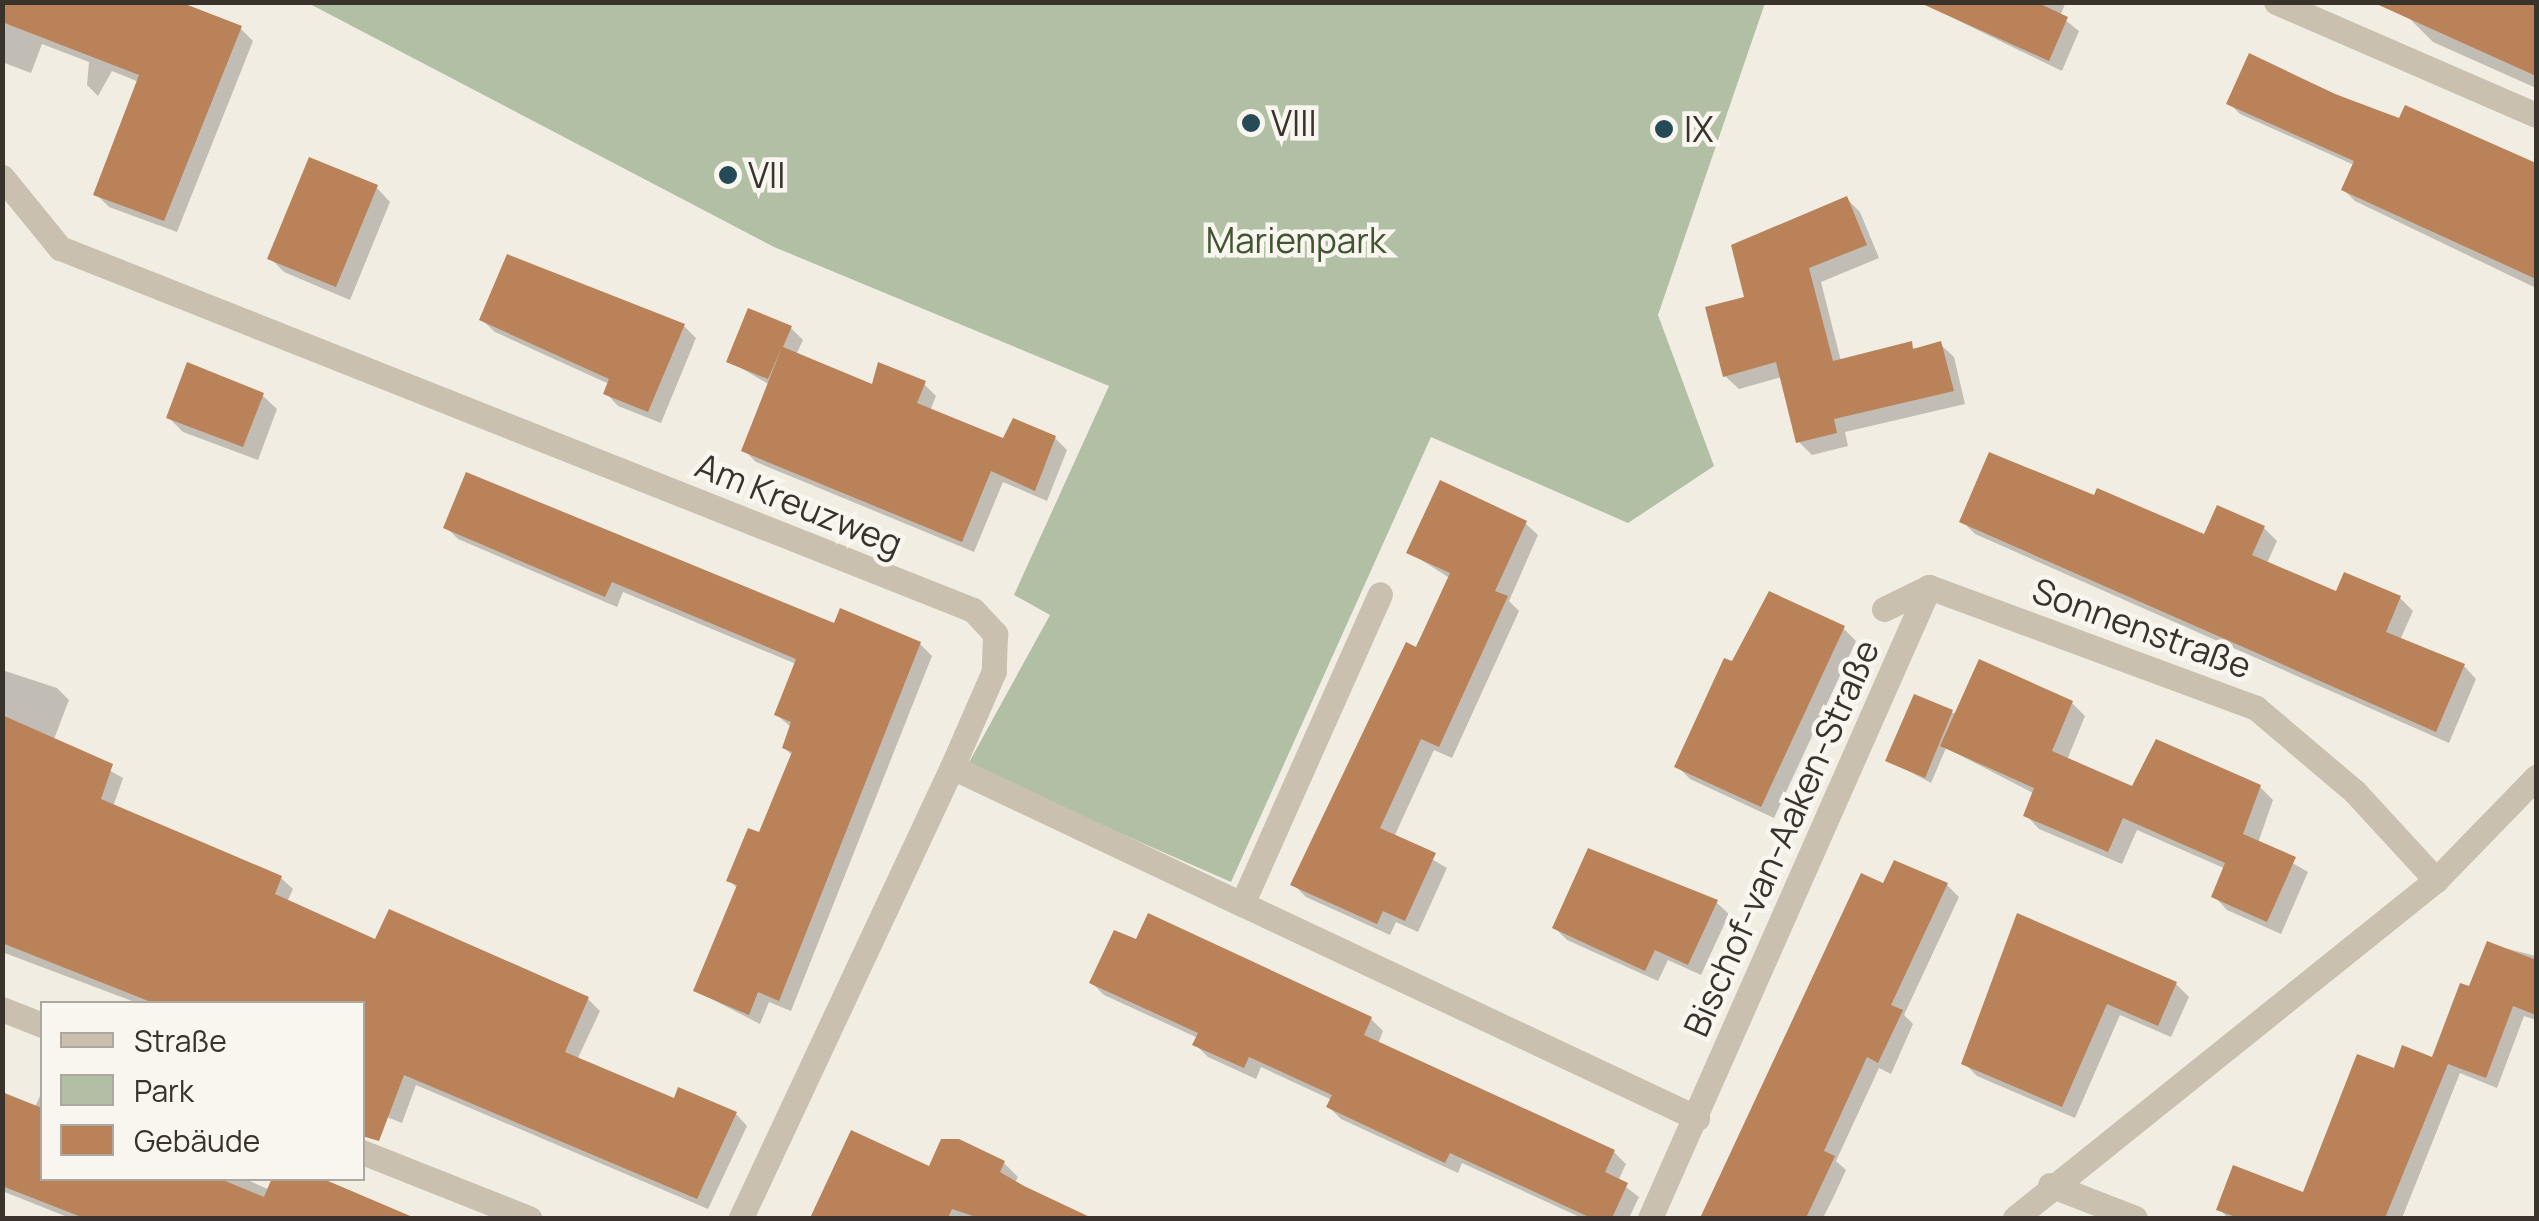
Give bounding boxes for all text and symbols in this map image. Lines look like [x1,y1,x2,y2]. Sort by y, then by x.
place label: VIII [1271,102,1317,144]
place label: IX [1684,108,1713,150]
marker: VIII [1240,112,1262,134]
marker: IX [1653,118,1675,140]
place label: VII [748,154,785,196]
marker: VII [717,164,739,186]
park label: Marienpark [1206,219,1386,261]
street label: Am Kreuzweg [690,444,908,564]
street label: Sonnenstraße [2027,569,2257,687]
street label: Bischof-van-Aaken-Straße [1675,633,1887,1043]
legend [40,1001,365,1181]
text: Straße [134,1020,227,1061]
text: Park [134,1070,194,1111]
text: Gebäude [134,1120,260,1161]

